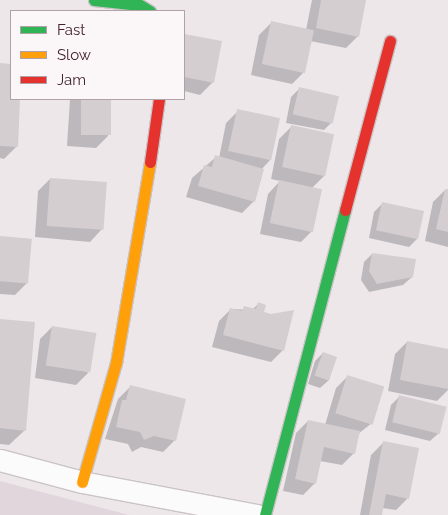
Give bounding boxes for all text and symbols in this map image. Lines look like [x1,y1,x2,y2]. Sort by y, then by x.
legend [10,10,185,100]
text: Fast [57,21,85,39]
text: Slow [57,46,91,64]
text: Jam [57,71,86,89]

